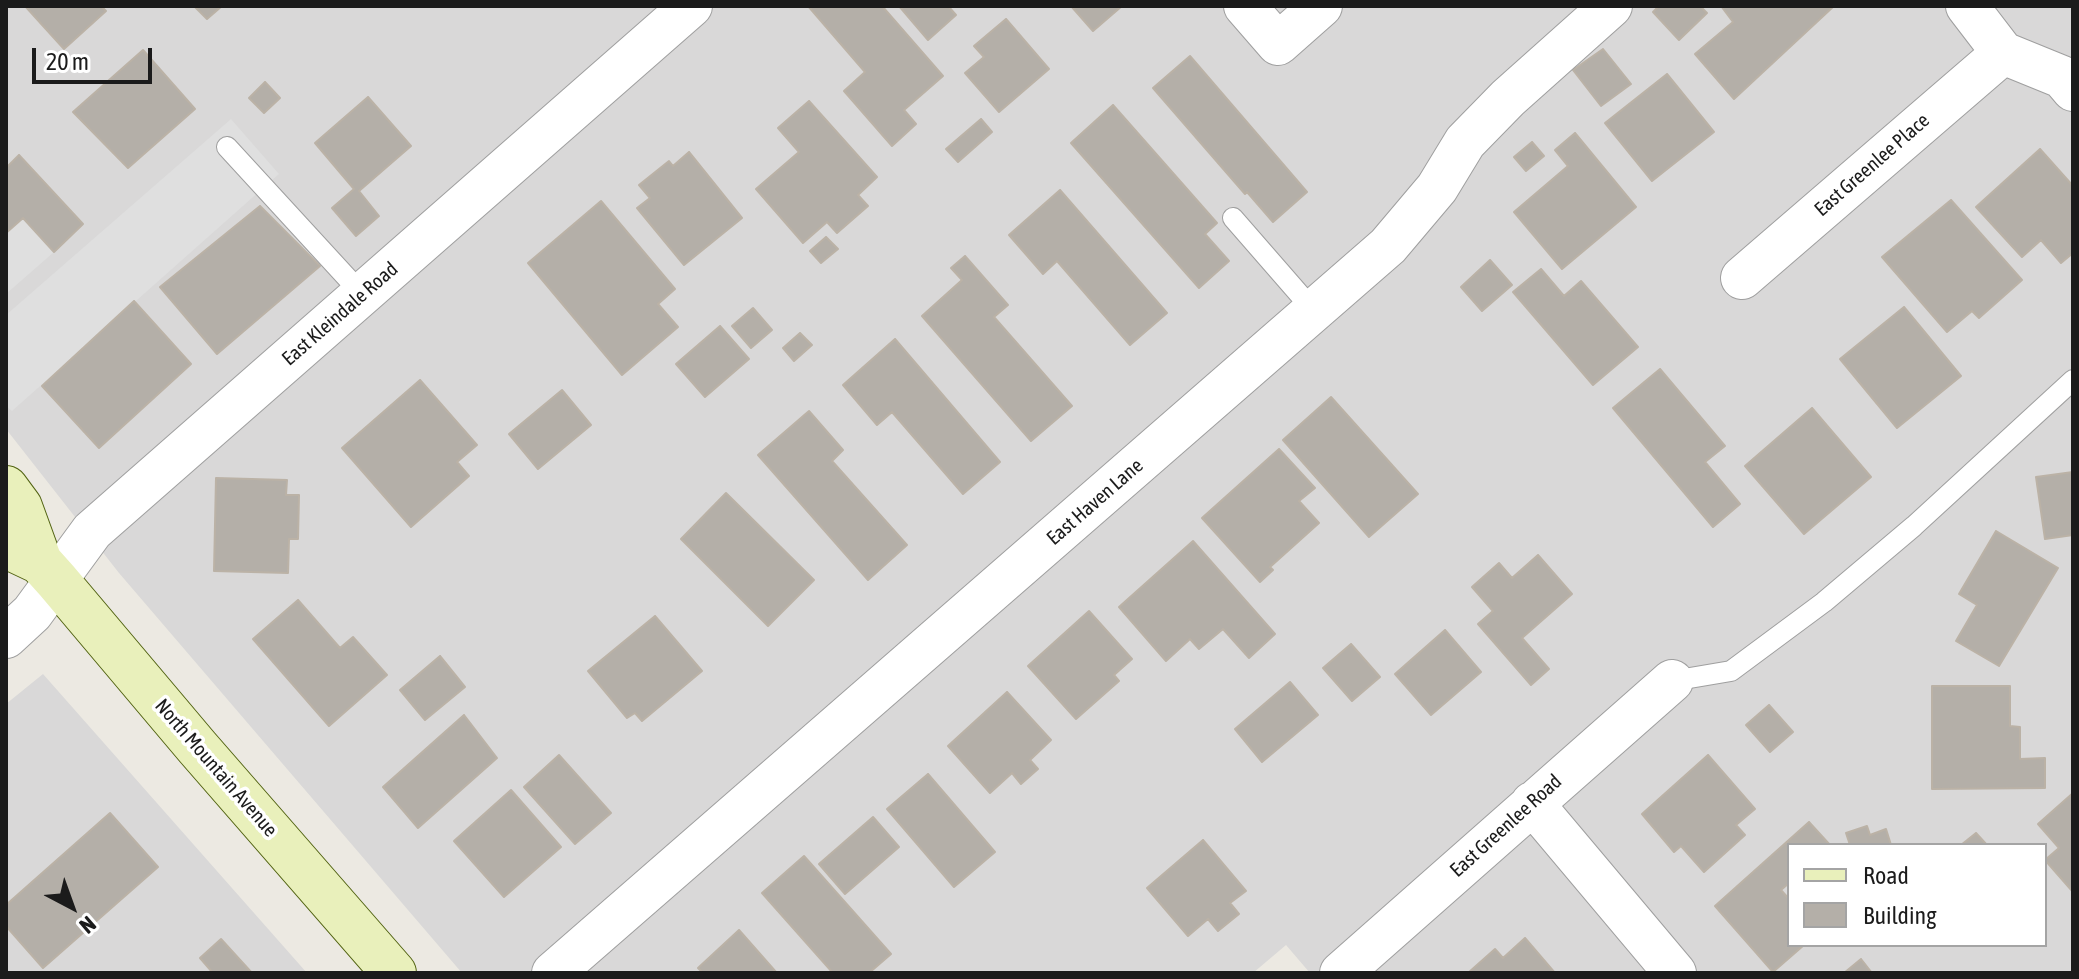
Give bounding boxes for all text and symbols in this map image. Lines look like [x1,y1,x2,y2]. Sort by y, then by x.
scale bar [36,32,156,82]
text: 20 m [46,48,89,75]
street label: East Greenlee Place [1810,109,1934,221]
street label: East Kleindale Road [277,257,403,371]
street label: East Haven Lane [1042,454,1148,550]
street label: North Mountain Avenue [150,694,282,842]
street label: East Greenlee Road [1445,770,1567,882]
legend [1787,843,2047,947]
text: Road [1863,862,1909,889]
north arrow [32,867,112,947]
text: Building [1863,902,1936,929]
text: N [74,911,101,939]

